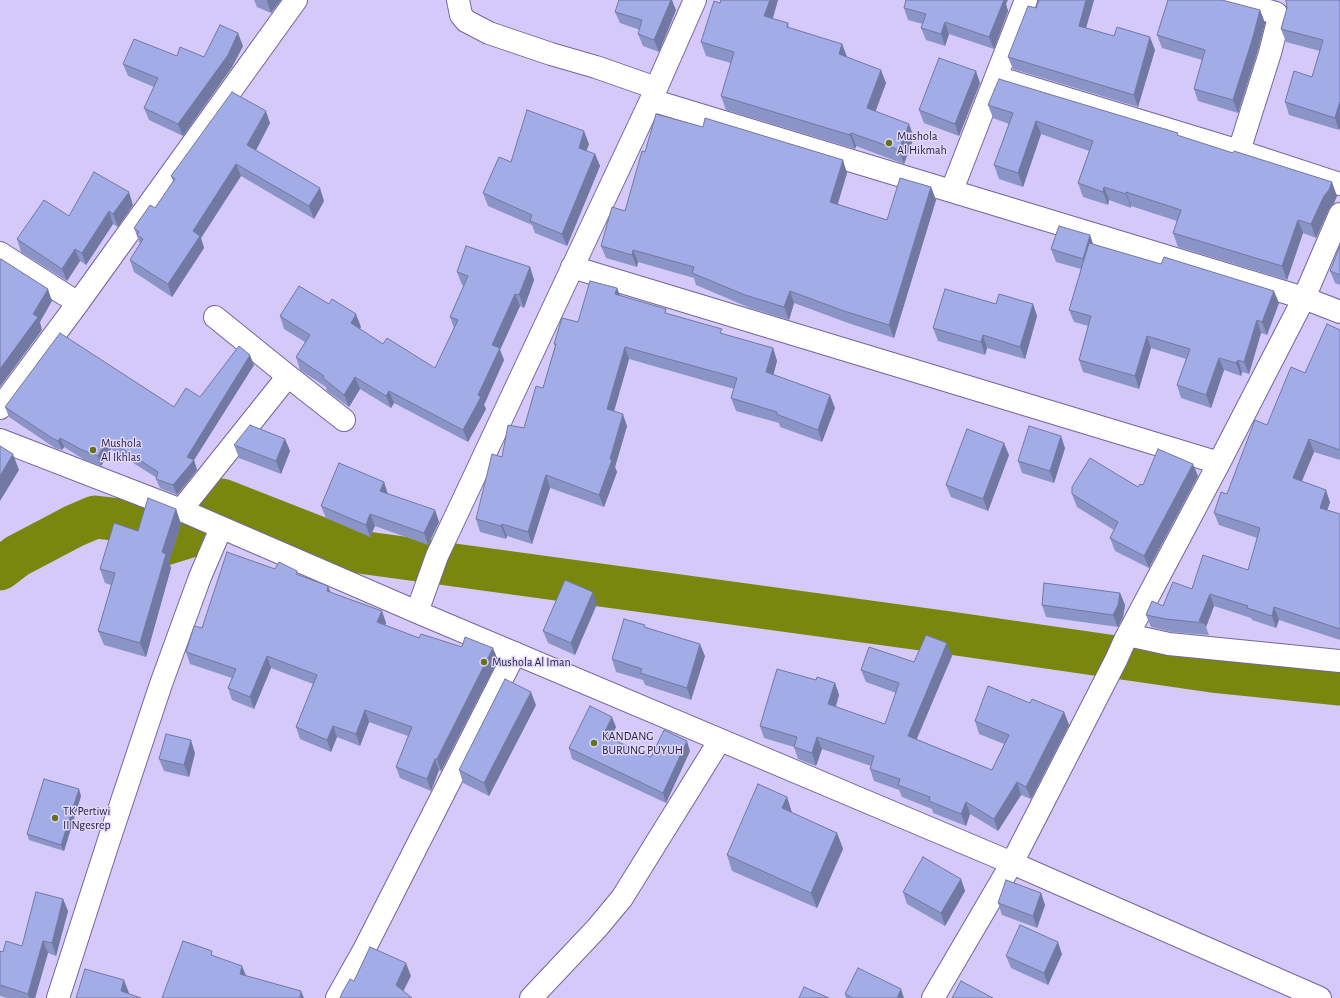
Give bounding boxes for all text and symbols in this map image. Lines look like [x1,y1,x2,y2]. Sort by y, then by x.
place label: Mushola Al Hikmah [897,129,947,157]
marker: Mushola Al Hikmah [884,138,894,148]
place label: Mushola Al Ikhlas [101,436,141,464]
marker: Mushola Al Ikhlas [88,445,98,455]
place label: Mushola Al Iman [492,655,571,669]
marker: Mushola Al Iman [479,657,489,667]
place label: KANDANG BURUNG PUYUH [602,729,683,757]
marker: KANDANG BURUNG PUYUH [589,738,599,748]
place label: TK Pertiwi II Ngesrep [63,804,111,832]
marker: TK Pertiwi II Ngesrep [50,813,60,823]

